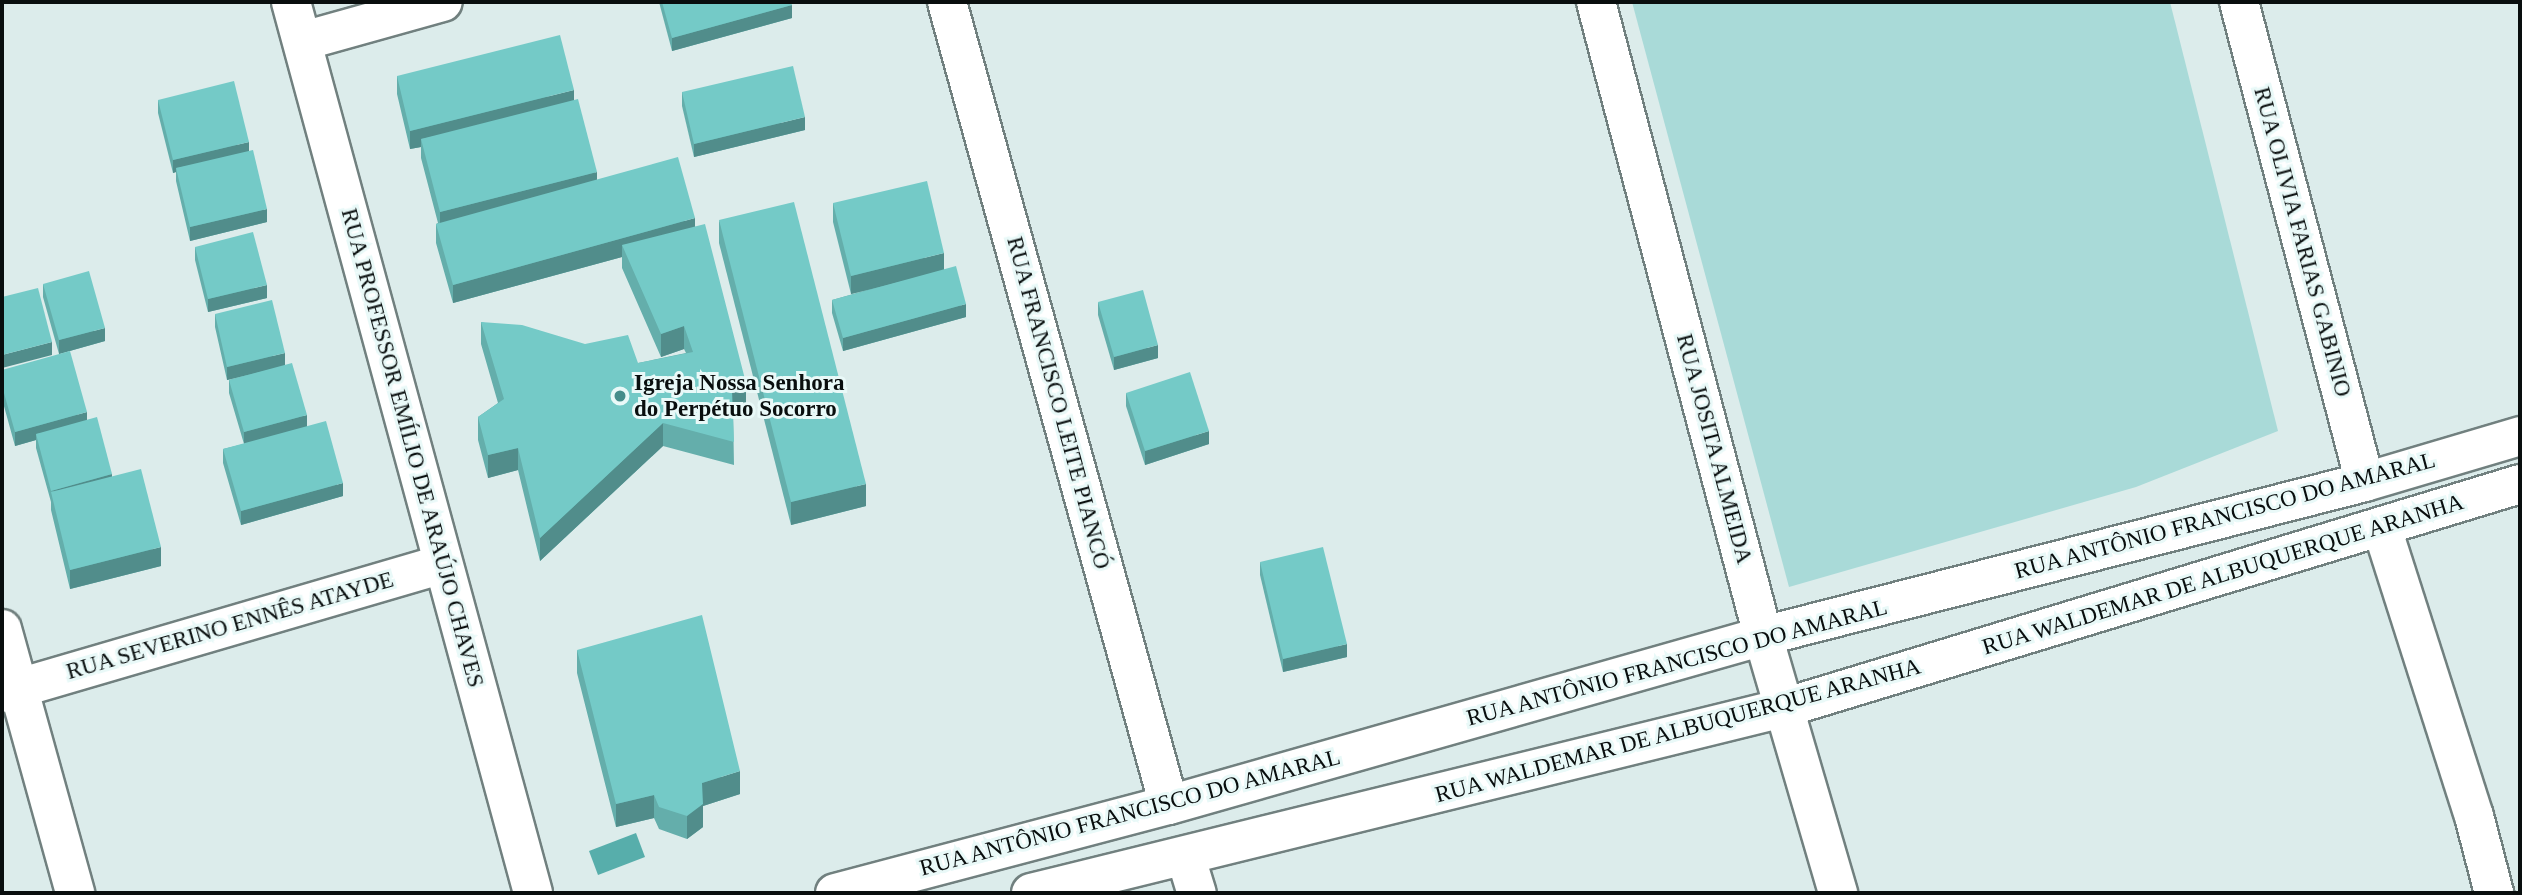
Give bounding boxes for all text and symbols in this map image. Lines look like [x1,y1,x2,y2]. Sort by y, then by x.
street label: RUA OLIVIA FARIAS GABINIO [2247,83,2357,401]
street label: RUA PROFESSOR EMÍLIO DE ARAÚJO CHAVES [334,204,490,692]
street label: RUA FRANCISCO LEITE PIANCÓ [1000,233,1116,573]
street label: RUA JOSITA ALMEIDA [1669,329,1759,569]
place label: Igreja Nossa Senhora do Perpétuo Socorro [634,369,844,423]
marker: Igreja Nossa Senhora do Perpétuo Socorro [612,388,628,404]
street label: RUA ANTÔNIO FRANCISCO DO AMARAL [2010,446,2440,586]
street label: RUA WALDEMAR DE ALBUQUERQUE ARANHA [1977,488,2469,662]
street label: RUA SEVERINO ENNÊS ATAYDE [62,566,398,686]
street label: RUA ANTÔNIO FRANCISCO DO AMARAL [1462,593,1892,733]
street label: RUA WALDEMAR DE ALBUQUERQUE ARANHA [1430,652,1926,810]
street label: RUA ANTÔNIO FRANCISCO DO AMARAL [915,743,1345,883]

